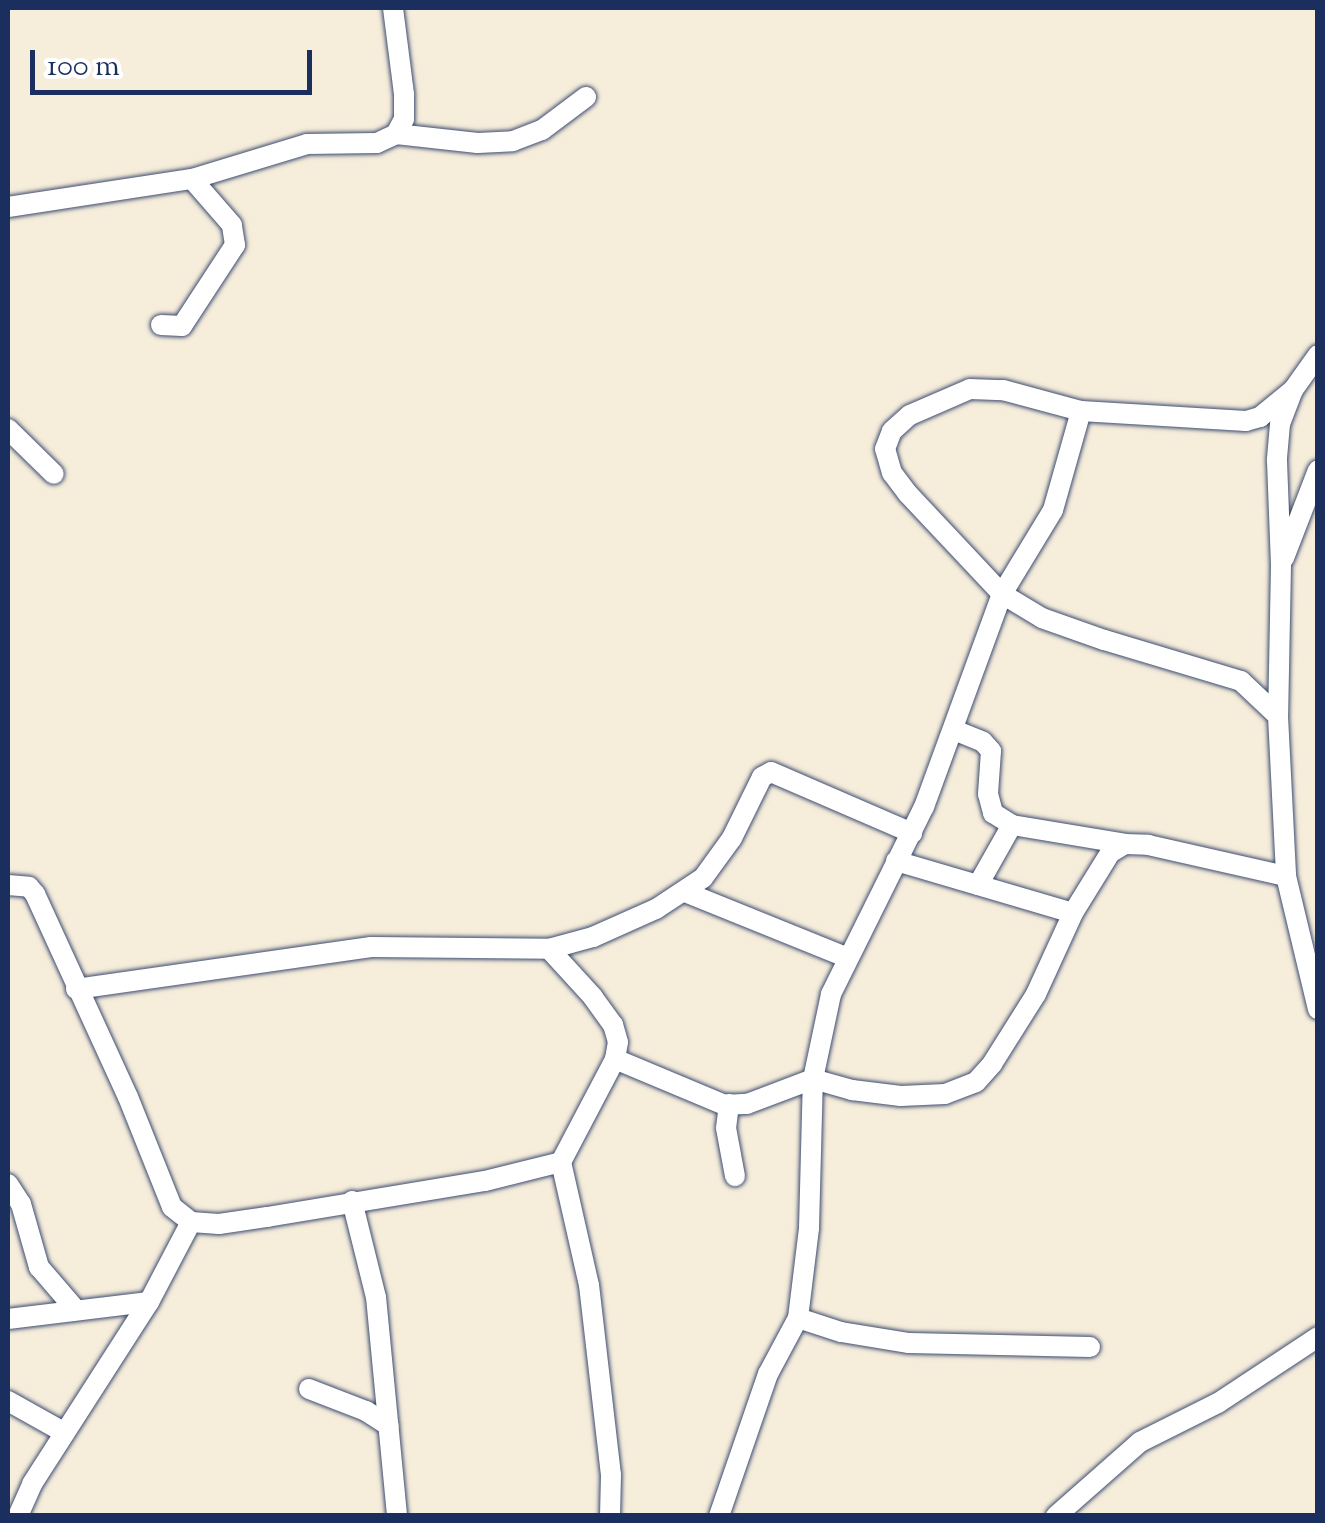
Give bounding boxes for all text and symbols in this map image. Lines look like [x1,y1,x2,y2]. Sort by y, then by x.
scale bar [35,30,318,92]
text: 100 m [47,46,120,89]

